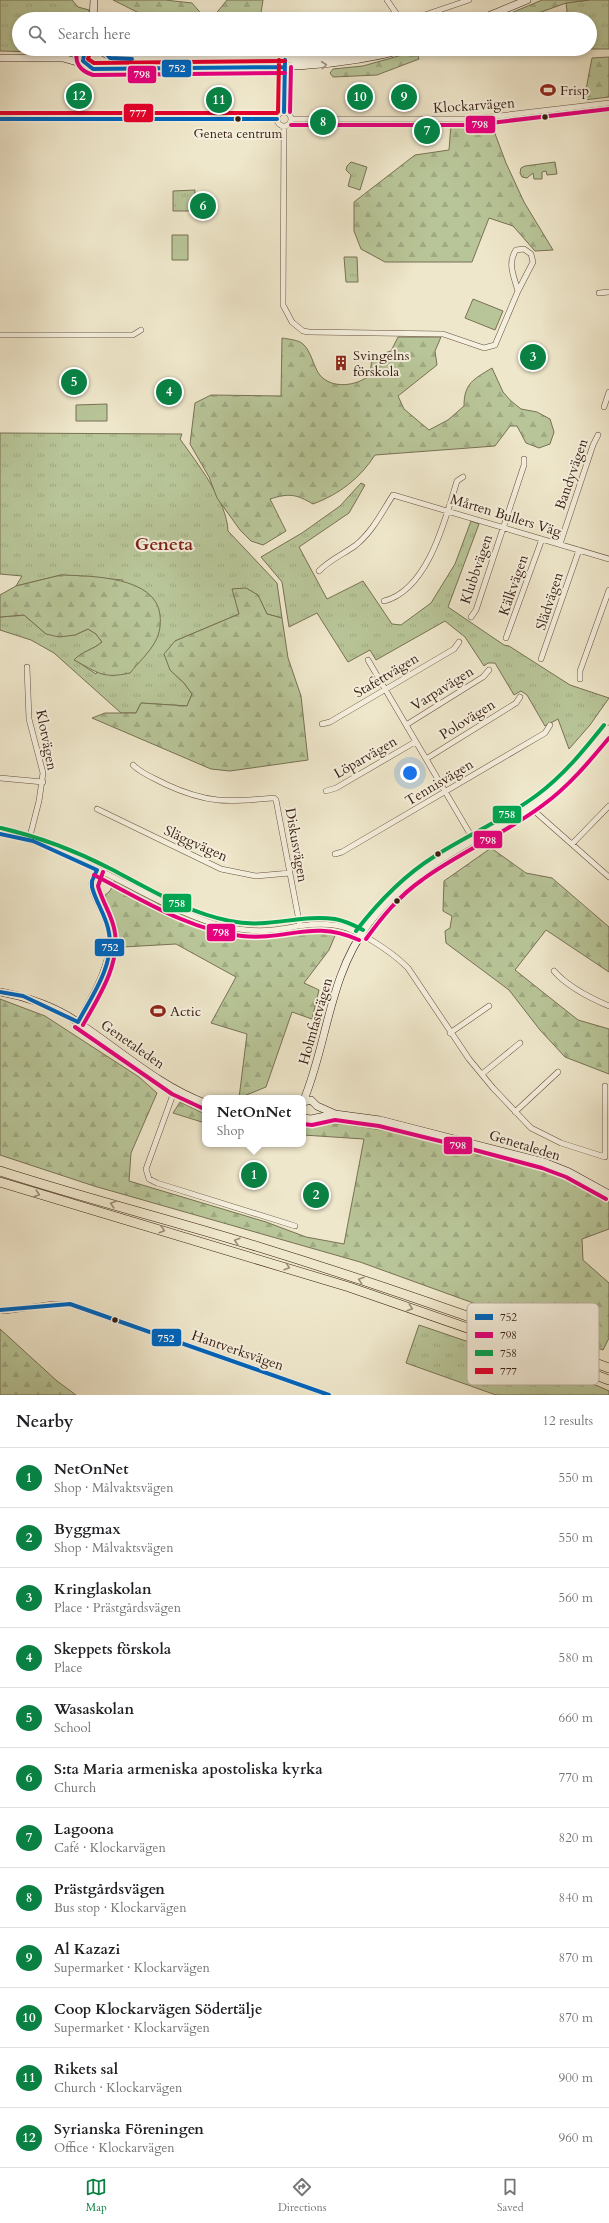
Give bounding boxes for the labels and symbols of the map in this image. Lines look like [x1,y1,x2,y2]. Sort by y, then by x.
line badge: 752 [161,59,192,78]
text: 752 [169,61,186,76]
one-way arrow [321,61,327,70]
line badge: 798 [127,65,157,84]
text: 798 [134,67,150,82]
pin: 12 [66,81,92,111]
sports icon: Frisp [539,81,557,99]
place label: Frisp [560,81,589,100]
pin: 10 [347,82,373,112]
pin: 9 [391,82,417,112]
pin: 11 [206,85,232,115]
street label: Klockarvägen [432,93,516,118]
line badge: 777 [123,103,154,123]
text: 777 [130,106,147,121]
pin: 8 [310,107,336,137]
unlabelled marker [540,112,550,122]
marker: Geneta centrum [233,114,243,124]
line badge: 798 [465,115,496,134]
pin: 7 [414,116,440,146]
text: 798 [472,117,488,132]
place label: Geneta centrum [194,125,282,143]
pin: 6 [190,191,216,221]
pin: 3 [520,342,546,372]
place label: Svingelns förskola [353,346,410,381]
building icon: Svingelns förskola [332,354,350,372]
pin: 5 [61,367,87,397]
pin: 4 [156,377,182,407]
street label: Bandyvägen [550,436,592,512]
street label: Mårten Bullers Väg [448,490,564,541]
district label: Geneta [135,532,193,557]
street label: Klubbvägen [456,532,497,606]
street label: Kälkvägen [494,552,533,618]
street label: Slädvägen [531,570,568,632]
street label: Stafettvägen [350,649,422,702]
street label: Varpavägen [407,662,477,715]
street label: Polovägen [436,695,499,744]
street label: Klotvägen [31,708,62,772]
street label: Löparvägen [330,732,400,783]
street label: Tennisvägen [402,755,477,810]
your location [400,763,420,783]
line badge: 758 [492,805,522,824]
street label: Diskusvägen [281,806,312,884]
text: 758 [499,807,515,822]
street label: Släggvägen [161,821,231,866]
line badge: 798 [473,830,503,849]
text: 798 [480,833,496,848]
unlabelled marker [433,849,443,859]
line badge: 758 [162,893,192,913]
text: 758 [169,896,185,911]
unlabelled marker [392,896,402,906]
line badge: 798 [206,923,236,942]
text: 798 [213,925,229,940]
line badge: 752 [94,938,125,957]
text: 752 [102,940,119,955]
street label: Holmfastvägen [294,975,337,1067]
sports icon: Actic [149,1002,167,1020]
place label: Actic [170,1002,201,1021]
street label: Genetaleden [97,1015,168,1073]
street label: Genetaleden [487,1126,563,1165]
line badge: 798 [443,1136,473,1155]
text: 798 [450,1138,466,1153]
pin: 1 [241,1160,267,1190]
pin: 2 [303,1180,329,1210]
one-way arrow [34,1189,41,1198]
one-way arrow [109,1200,116,1209]
one-way arrow [158,1225,165,1234]
one-way arrow [234,1237,241,1246]
one-way arrow [283,1262,290,1271]
one-way arrow [358,1276,365,1285]
one-way arrow [407,1303,414,1312]
legend [467,1303,599,1385]
text: 752 [500,1310,517,1325]
unlabelled marker [110,1315,120,1325]
street label: Hantverksvägen [189,1326,286,1375]
line badge: 752 [151,1328,182,1347]
text: 798 [500,1328,517,1343]
text: 752 [158,1331,175,1346]
text: 758 [500,1346,517,1361]
text: 777 [500,1364,517,1379]

